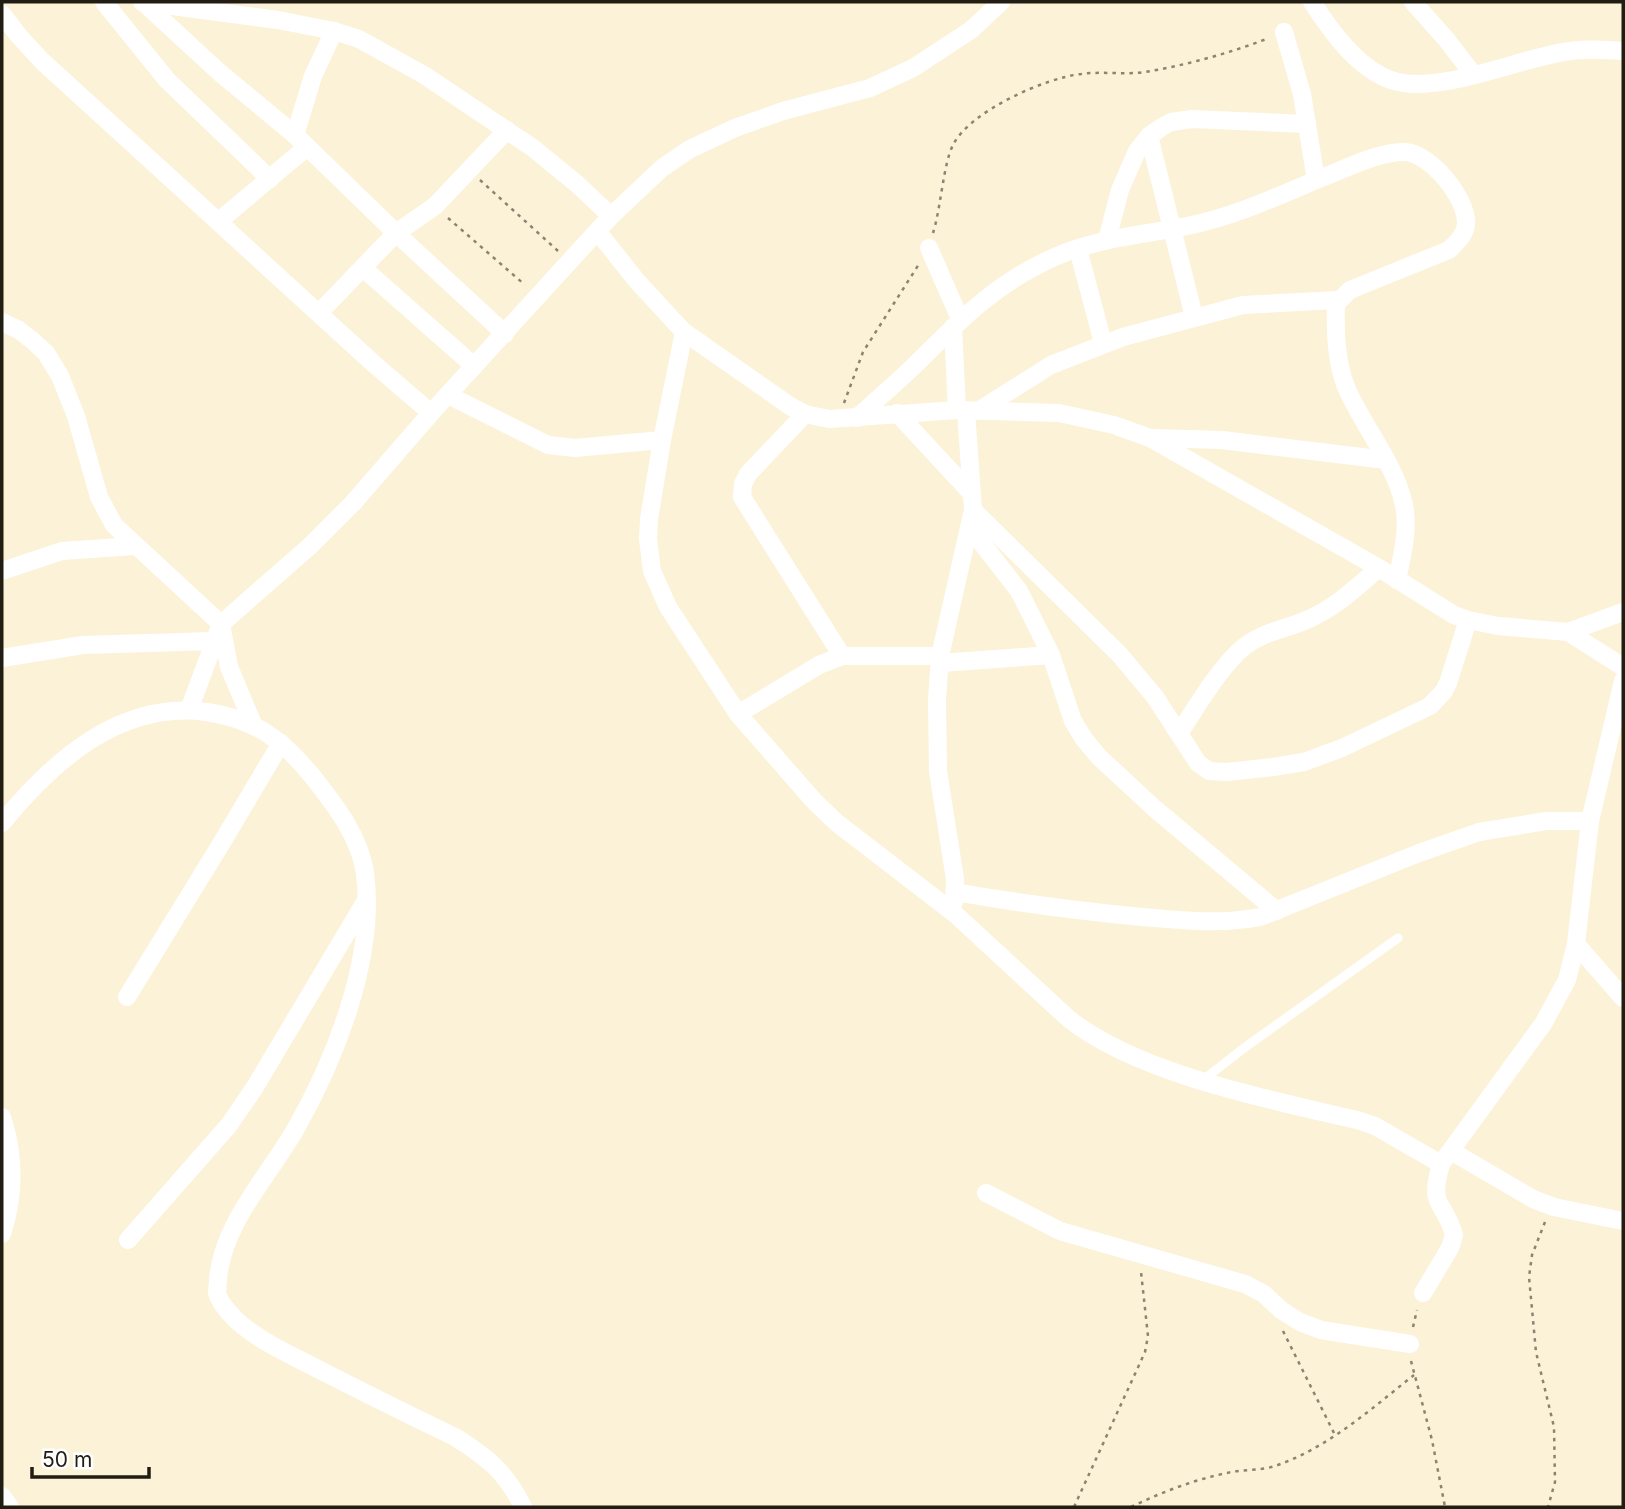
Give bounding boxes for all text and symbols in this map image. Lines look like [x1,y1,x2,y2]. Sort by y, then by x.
scale bar [32,1436,149,1480]
text: 50 m [42,1447,92,1472]

